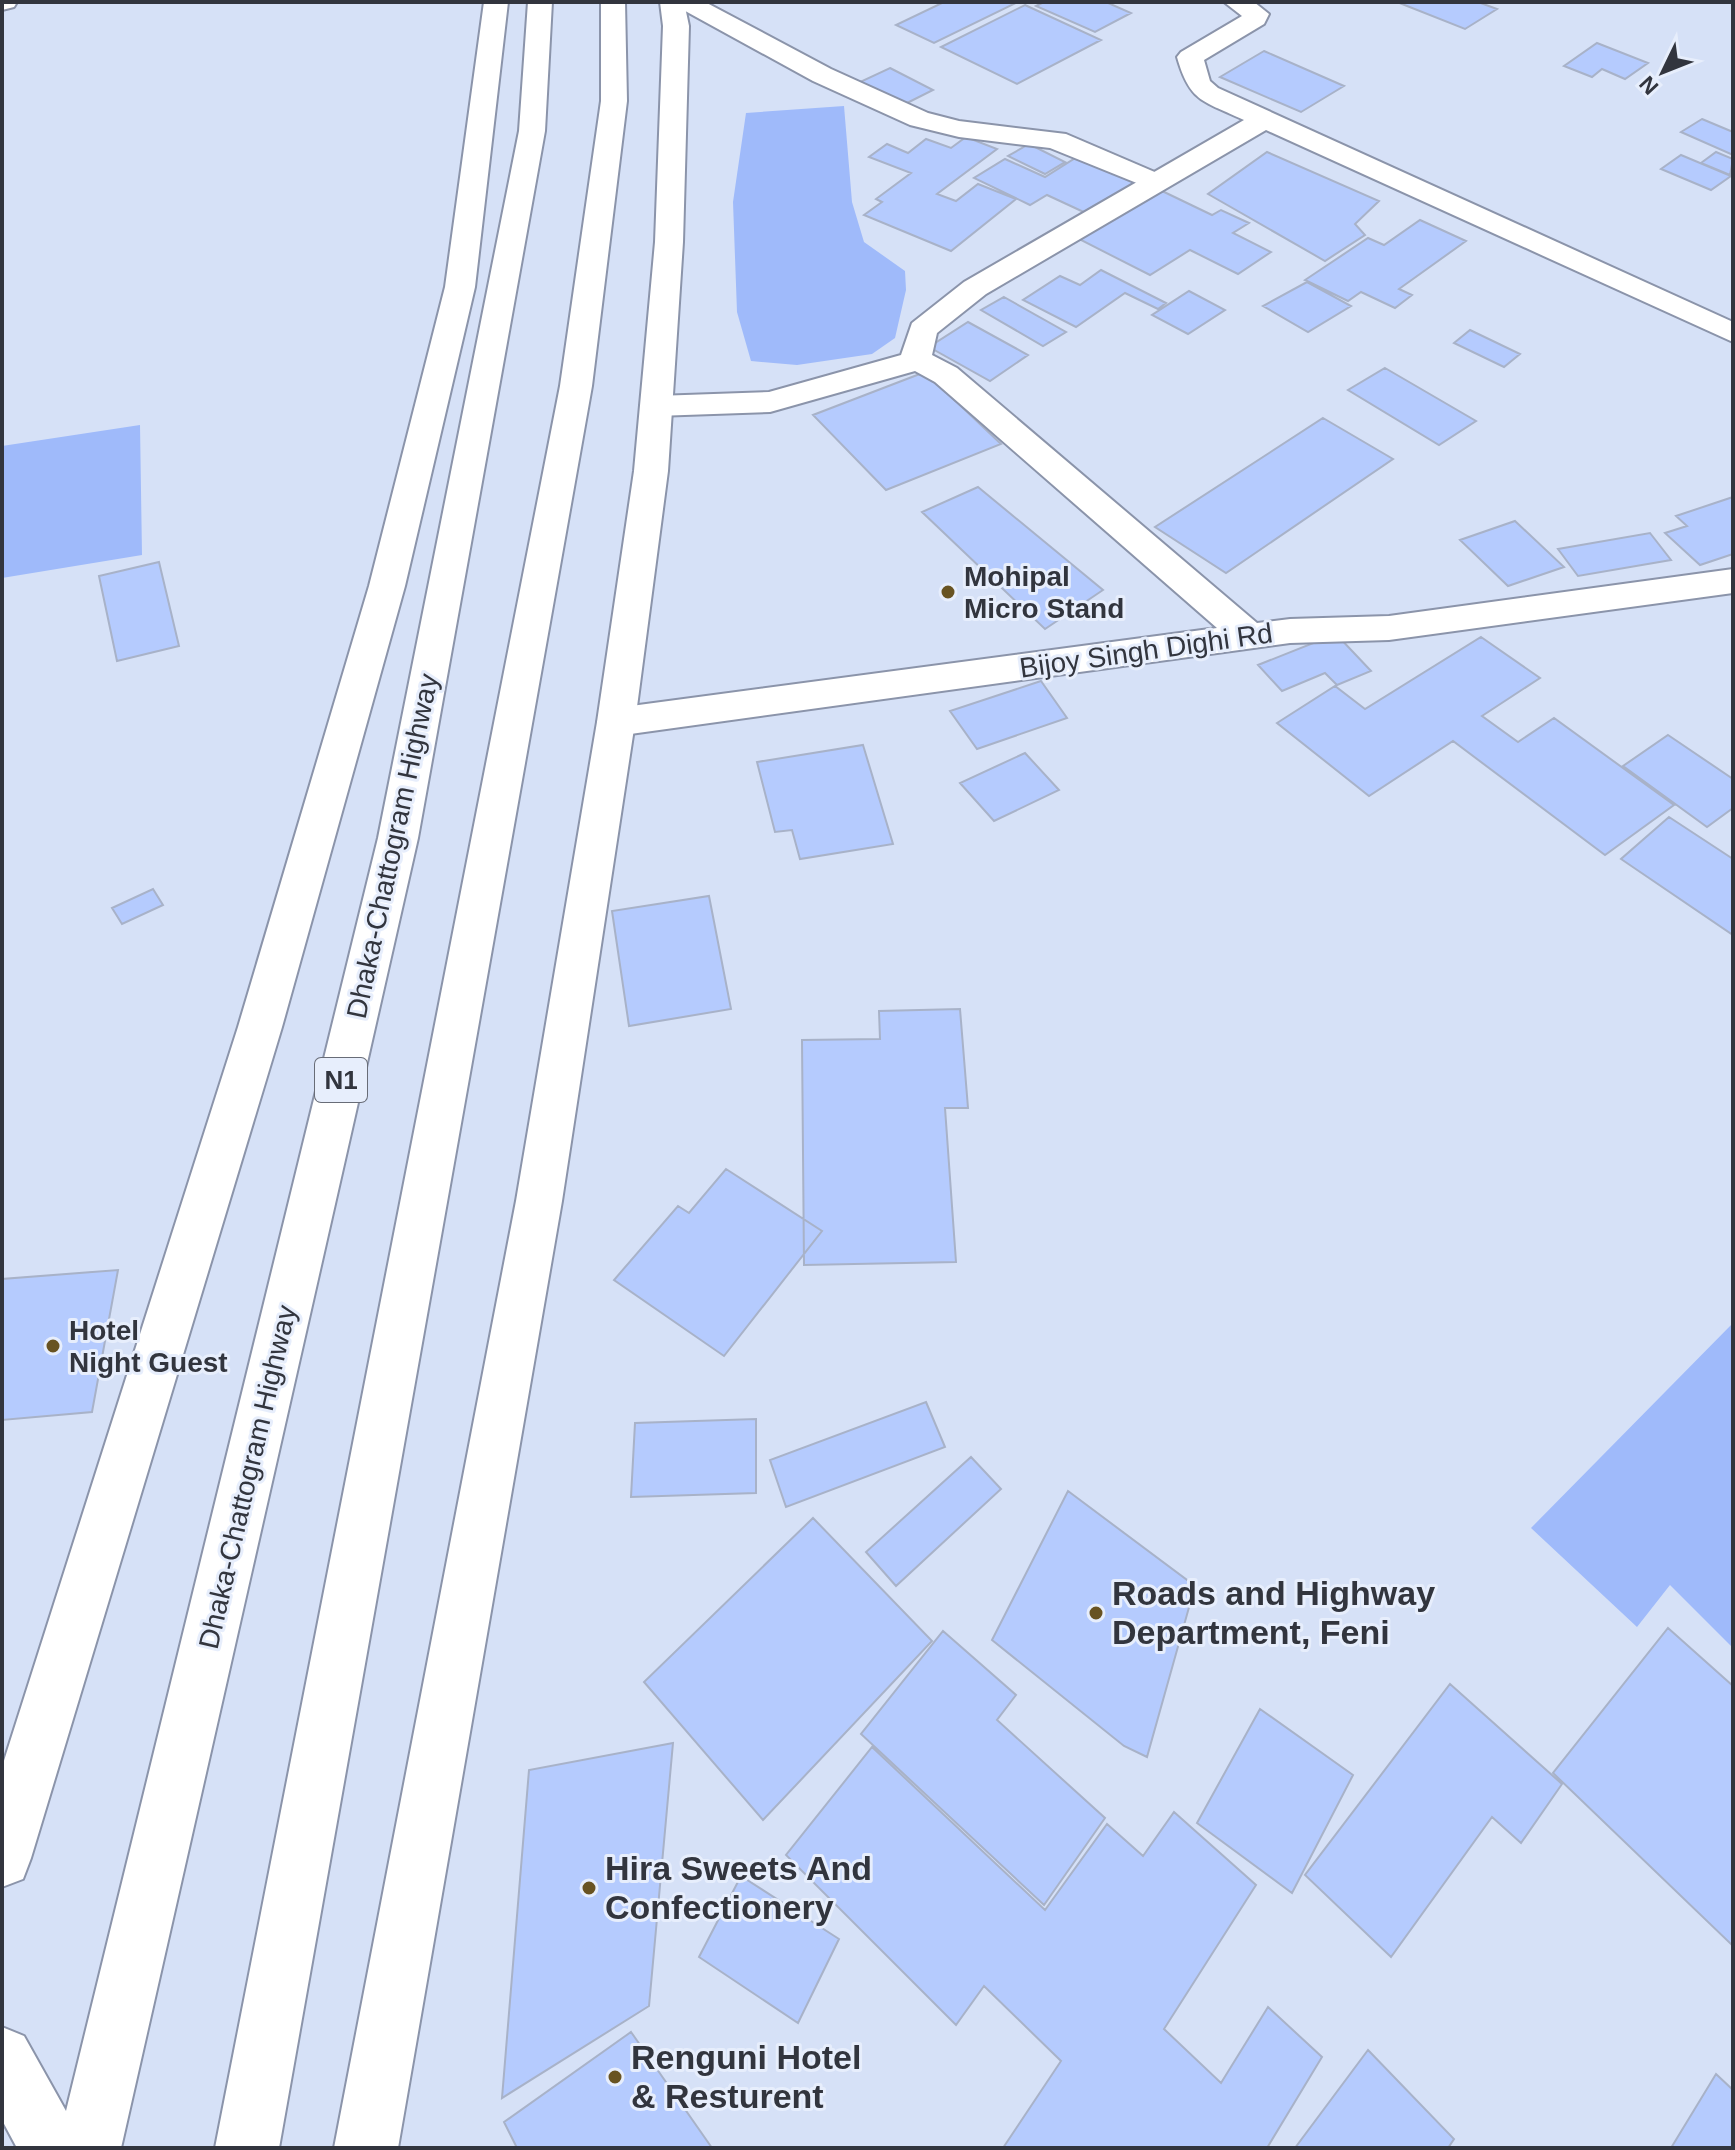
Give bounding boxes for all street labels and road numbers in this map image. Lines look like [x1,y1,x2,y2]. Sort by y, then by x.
street label: Bijoy Singh Dighi Rd [1018,617,1275,684]
street label: Dhaka-Chattogram Highway [341,671,444,1021]
road number: N1 [315,1058,367,1102]
street label: Dhaka-Chattogram Highway [193,1302,302,1652]

